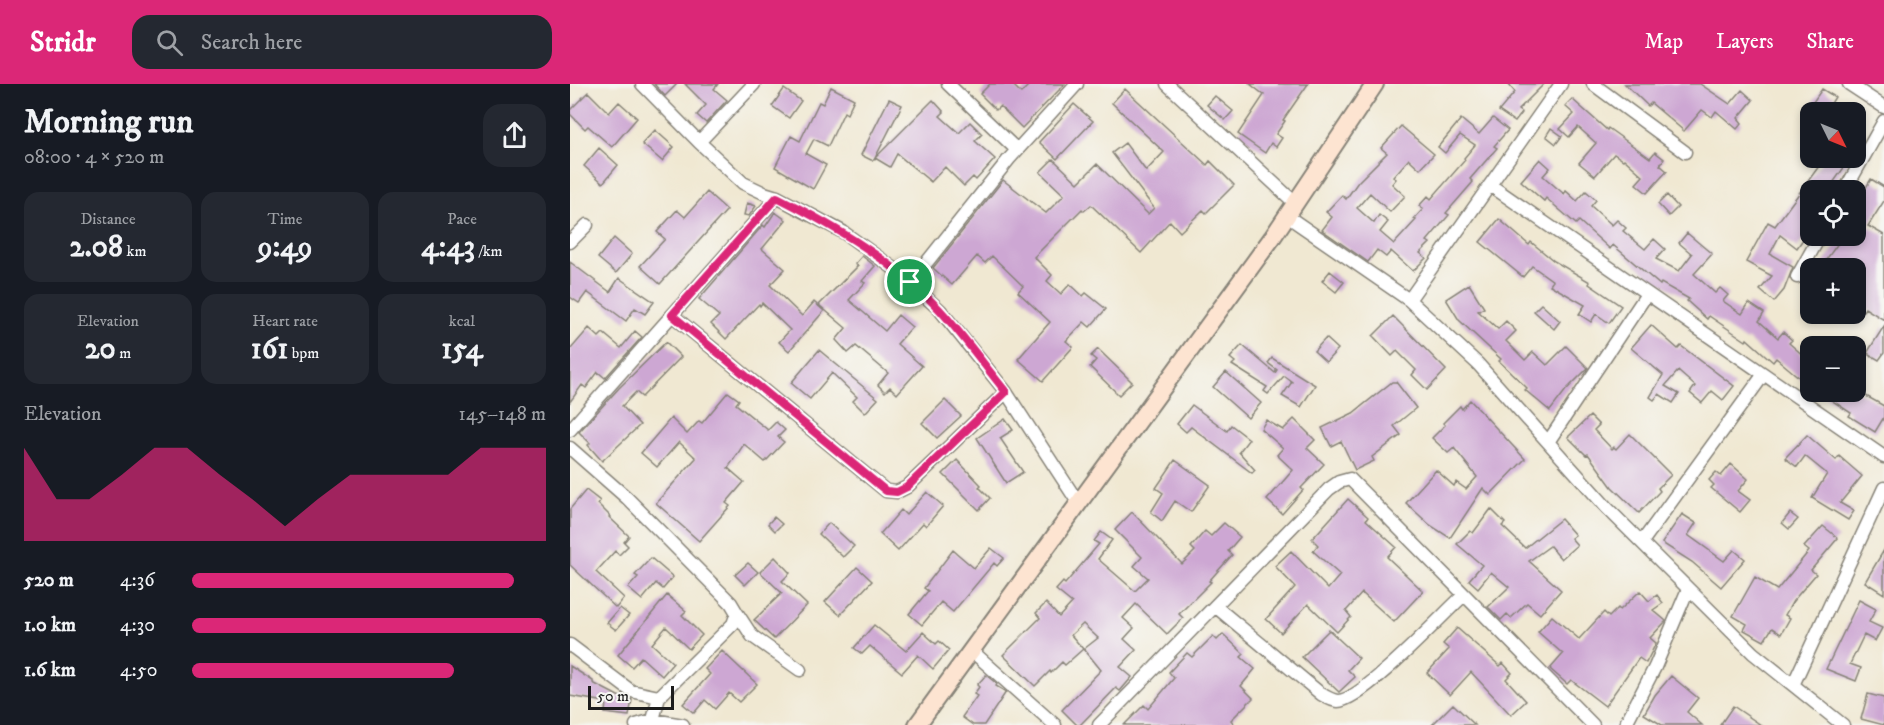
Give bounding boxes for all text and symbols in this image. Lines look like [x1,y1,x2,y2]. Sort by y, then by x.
search box [132,15,552,69]
text: Stridr [30,25,96,60]
icon: search [153,26,186,59]
text: Search here [201,29,302,56]
text: Map [1644,29,1683,55]
text: Layers [1716,29,1774,55]
text: Share [1807,29,1854,55]
text: Morning run [24,102,193,143]
north arrow [1800,102,1866,168]
map controls [1800,102,1866,402]
button: share [483,104,546,167]
text: 08:00 · 4 × 520 m [24,145,164,170]
button: locate [1800,180,1866,246]
text: Distance [80,209,136,229]
text: Time [268,209,302,229]
text: Pace [447,209,477,229]
text: 2.08 [70,229,123,266]
text: 9:49 [257,229,313,266]
text: 4:43 [421,229,475,266]
text: km [123,241,146,261]
text: /km [475,241,503,261]
pin [884,256,935,307]
button: + [1800,258,1866,324]
icon: arrive [893,265,926,298]
text: Elevation [77,311,139,331]
text: Heart rate [252,311,318,331]
text: kcal [449,311,475,331]
text: 20 [85,331,116,368]
text: 161 [251,331,288,368]
text: 154 [441,331,483,368]
button: − [1800,336,1866,402]
text: m [116,343,131,363]
text: bpm [288,343,319,363]
text: Elevation [24,402,101,427]
text: 145–148 m [459,402,546,427]
text: 520 m [24,568,74,593]
text: 4:36 [120,568,155,593]
text: 1.0 km [24,613,76,638]
text: 4:30 [120,613,155,638]
text: 1.6 km [24,658,76,683]
text: 4:50 [120,658,157,683]
scale bar [588,683,674,710]
text: 50 m [597,686,629,706]

